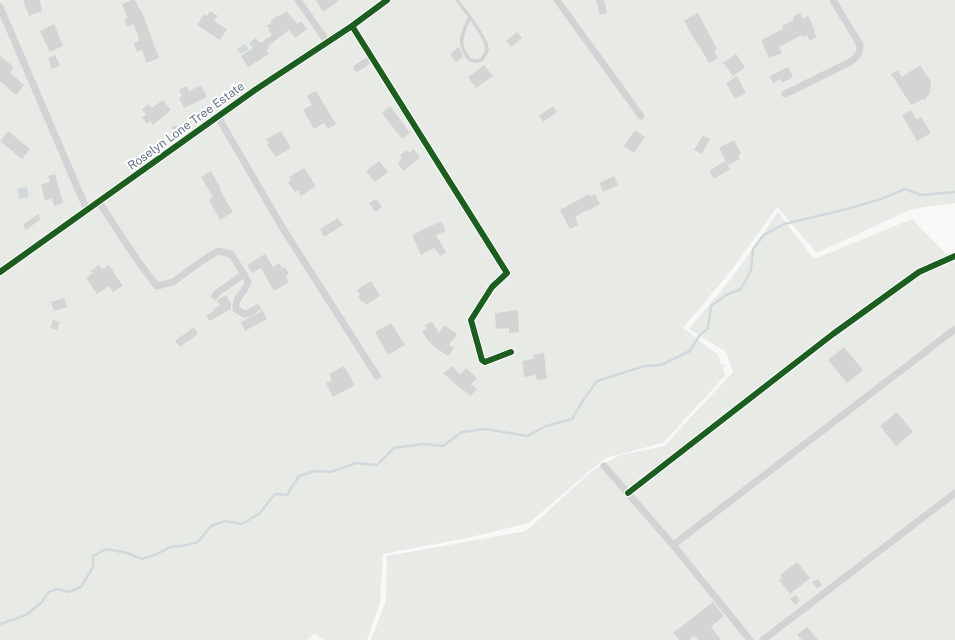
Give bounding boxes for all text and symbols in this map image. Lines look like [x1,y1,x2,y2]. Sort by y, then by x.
street label: Roselyn Lone Tree Estate [125,79,247,173]

